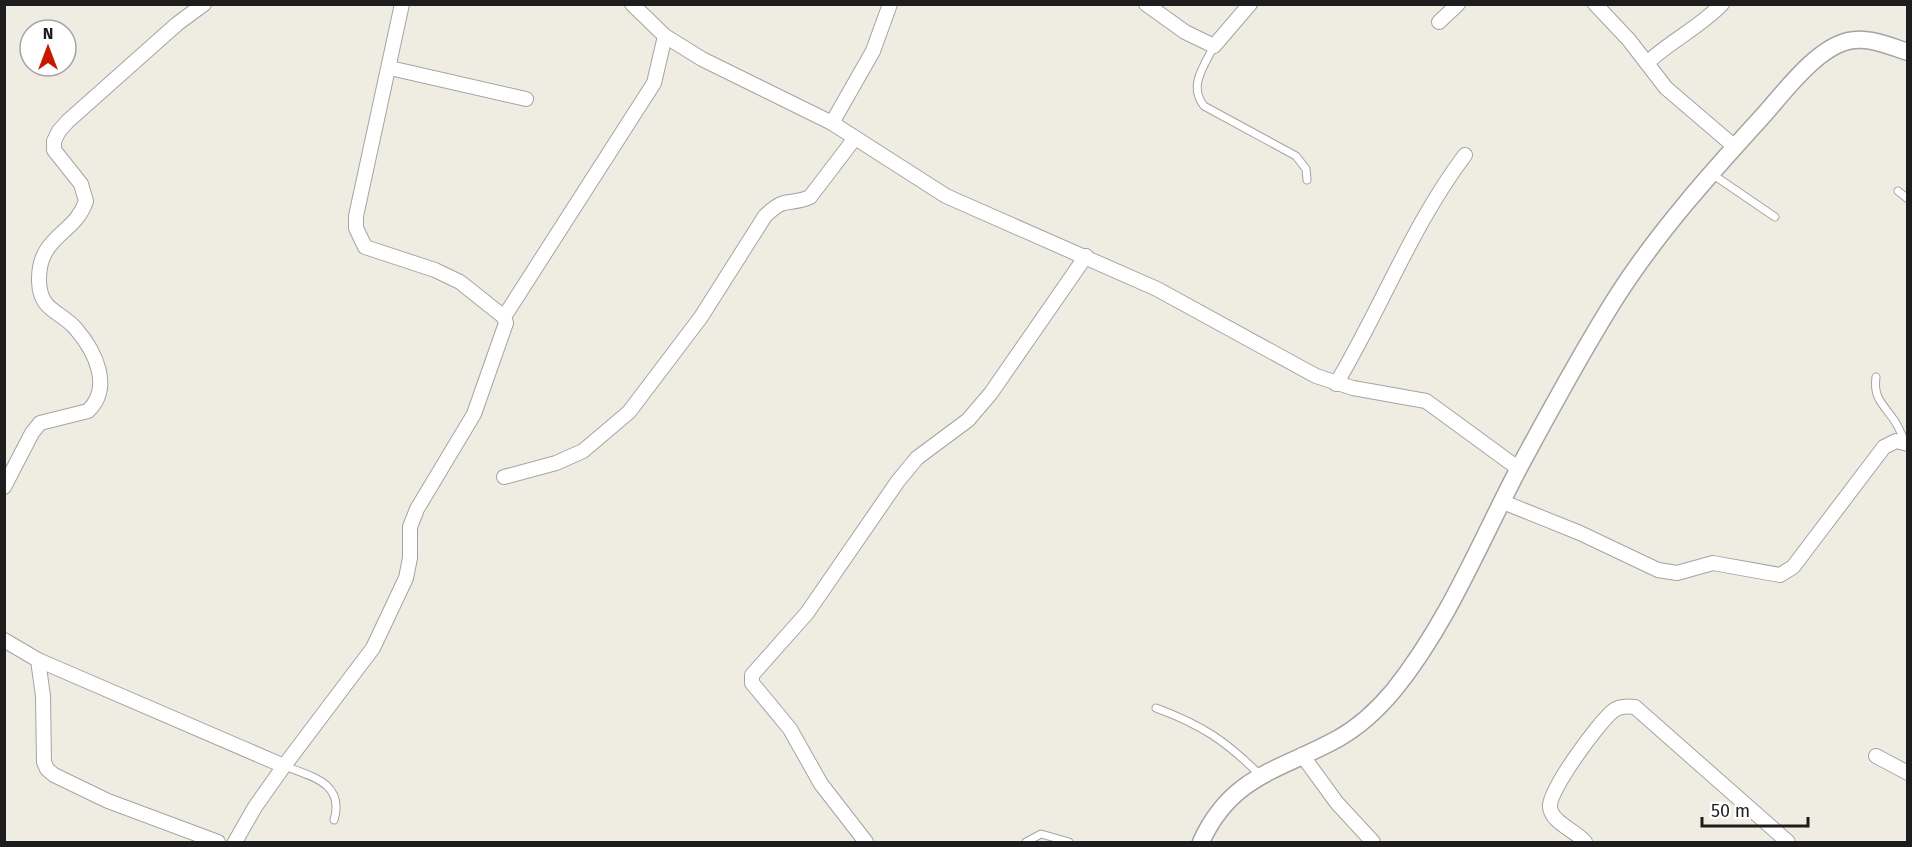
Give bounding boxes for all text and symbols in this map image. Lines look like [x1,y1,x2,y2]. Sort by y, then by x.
north arrow [18,18,78,78]
text: N [43,24,53,43]
scale bar [1702,790,1808,828]
text: 50 m [1711,800,1750,822]

